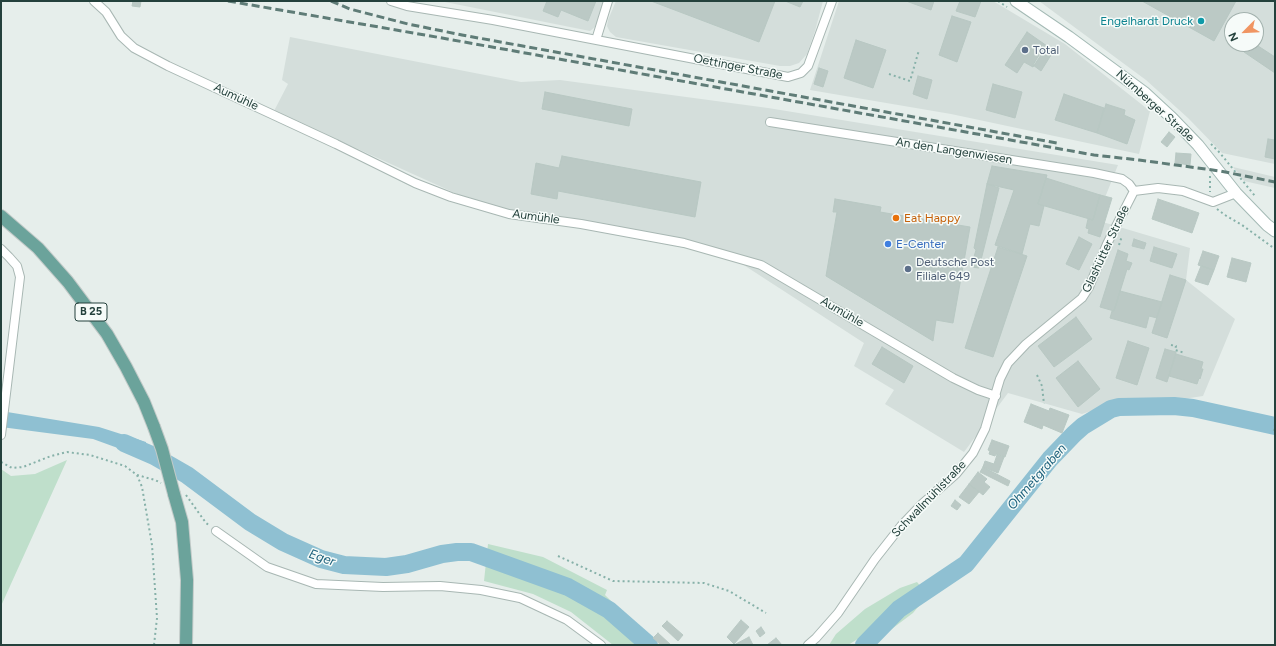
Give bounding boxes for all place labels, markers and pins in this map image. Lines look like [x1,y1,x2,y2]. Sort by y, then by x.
place label: Engelhardt Druck [1100,14,1193,28]
marker: Engelhardt Druck [1196,16,1206,26]
place label: Total [1033,43,1059,57]
marker: Total [1020,45,1030,55]
place label: Eat Happy [904,211,960,225]
marker: Eat Happy [891,213,901,223]
place label: E-Center [896,237,945,251]
marker: E-Center [883,239,893,249]
place label: Deutsche Post Filiale 649 [916,255,994,283]
marker: Deutsche Post Filiale 649 [903,264,913,274]

